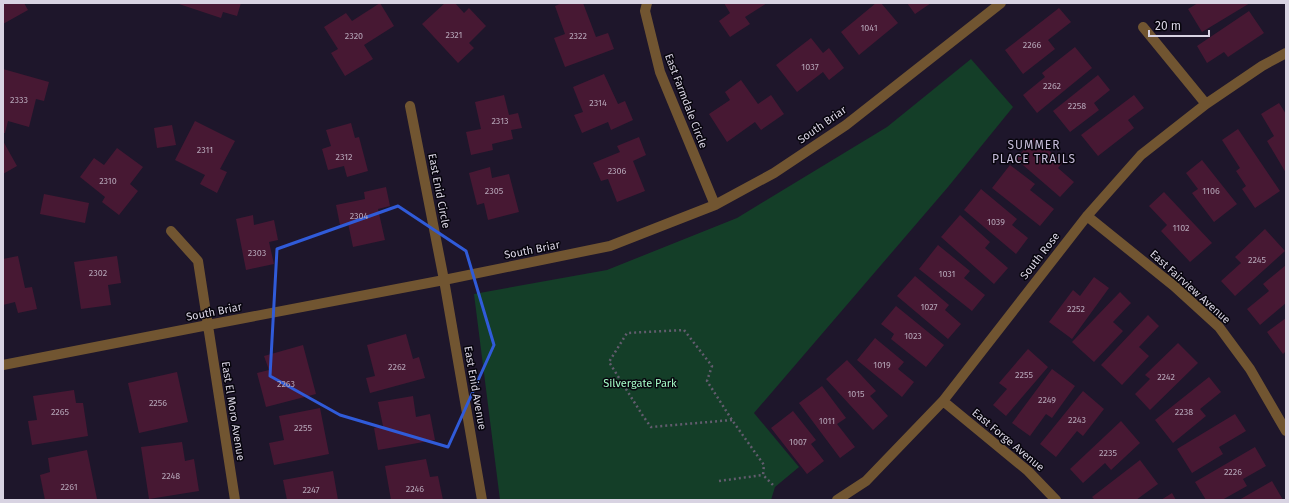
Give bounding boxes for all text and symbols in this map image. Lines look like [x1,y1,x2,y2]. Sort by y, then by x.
scale bar [1149,12,1209,38]
text: 20 m [1155,19,1181,33]
house number: 1041 [860,23,878,33]
house number: 2321 [446,30,462,40]
house number: 2320 [345,31,363,41]
house number: 2322 [569,31,587,41]
house number: 2266 [1023,40,1041,50]
street label: East Farmdale Circle [662,52,710,150]
house number: 1037 [801,62,819,72]
house number: 2262 [1043,81,1061,91]
house number: 2333 [10,95,28,105]
house number: 2314 [589,98,607,108]
house number: 2258 [1068,101,1086,111]
street label: South Briar [795,103,849,147]
house number: 2313 [491,116,509,126]
district label: SUMMER PLACE TRAILS [992,138,1076,166]
house number: 2311 [197,145,213,155]
house number: 2312 [335,152,353,162]
street label: East Enid Circle [425,152,453,230]
house number: 2306 [608,166,627,176]
house number: 2310 [99,176,117,186]
house number: 2305 [485,186,504,196]
house number: 1106 [1202,186,1220,196]
house number: 2304 [350,211,369,221]
house number: 1039 [987,217,1005,227]
house number: 1102 [1172,223,1190,233]
street label: South Rose [1018,230,1062,282]
street label: South Briar [503,238,562,262]
house number: 2303 [248,248,266,258]
street label: East Fairview Avenue [1147,248,1233,326]
house number: 2245 [1248,255,1266,265]
house number: 2302 [89,268,107,278]
house number: 1031 [939,269,956,279]
street label: South Briar [185,300,244,324]
house number: 1027 [920,302,938,312]
house number: 2252 [1067,304,1085,314]
house number: 1023 [904,331,922,341]
street label: East Enid Avenue [461,345,489,431]
street label: East El Moro Avenue [219,360,247,462]
house number: 1019 [873,360,891,370]
house number: 2262 [388,362,406,372]
house number: 2255 [1015,370,1033,380]
house number: 2242 [1157,372,1175,382]
park label: Silvergate Park [603,377,677,390]
house number: 2263 [277,379,295,389]
house number: 1015 [847,389,865,399]
house number: 2249 [1038,395,1056,405]
house number: 2256 [149,398,167,408]
street label: East Forge Avenue [969,406,1047,474]
house number: 2265 [51,407,70,417]
house number: 2238 [1175,407,1193,417]
house number: 2243 [1068,415,1086,425]
house number: 1011 [819,416,835,426]
house number: 2255 [294,423,312,433]
house number: 1007 [789,437,807,447]
house number: 2235 [1099,448,1117,458]
house number: 2226 [1224,467,1242,477]
house number: 2248 [162,471,180,481]
house number: 2261 [60,482,78,492]
house number: 2246 [406,484,424,494]
house number: 2247 [302,485,320,495]

